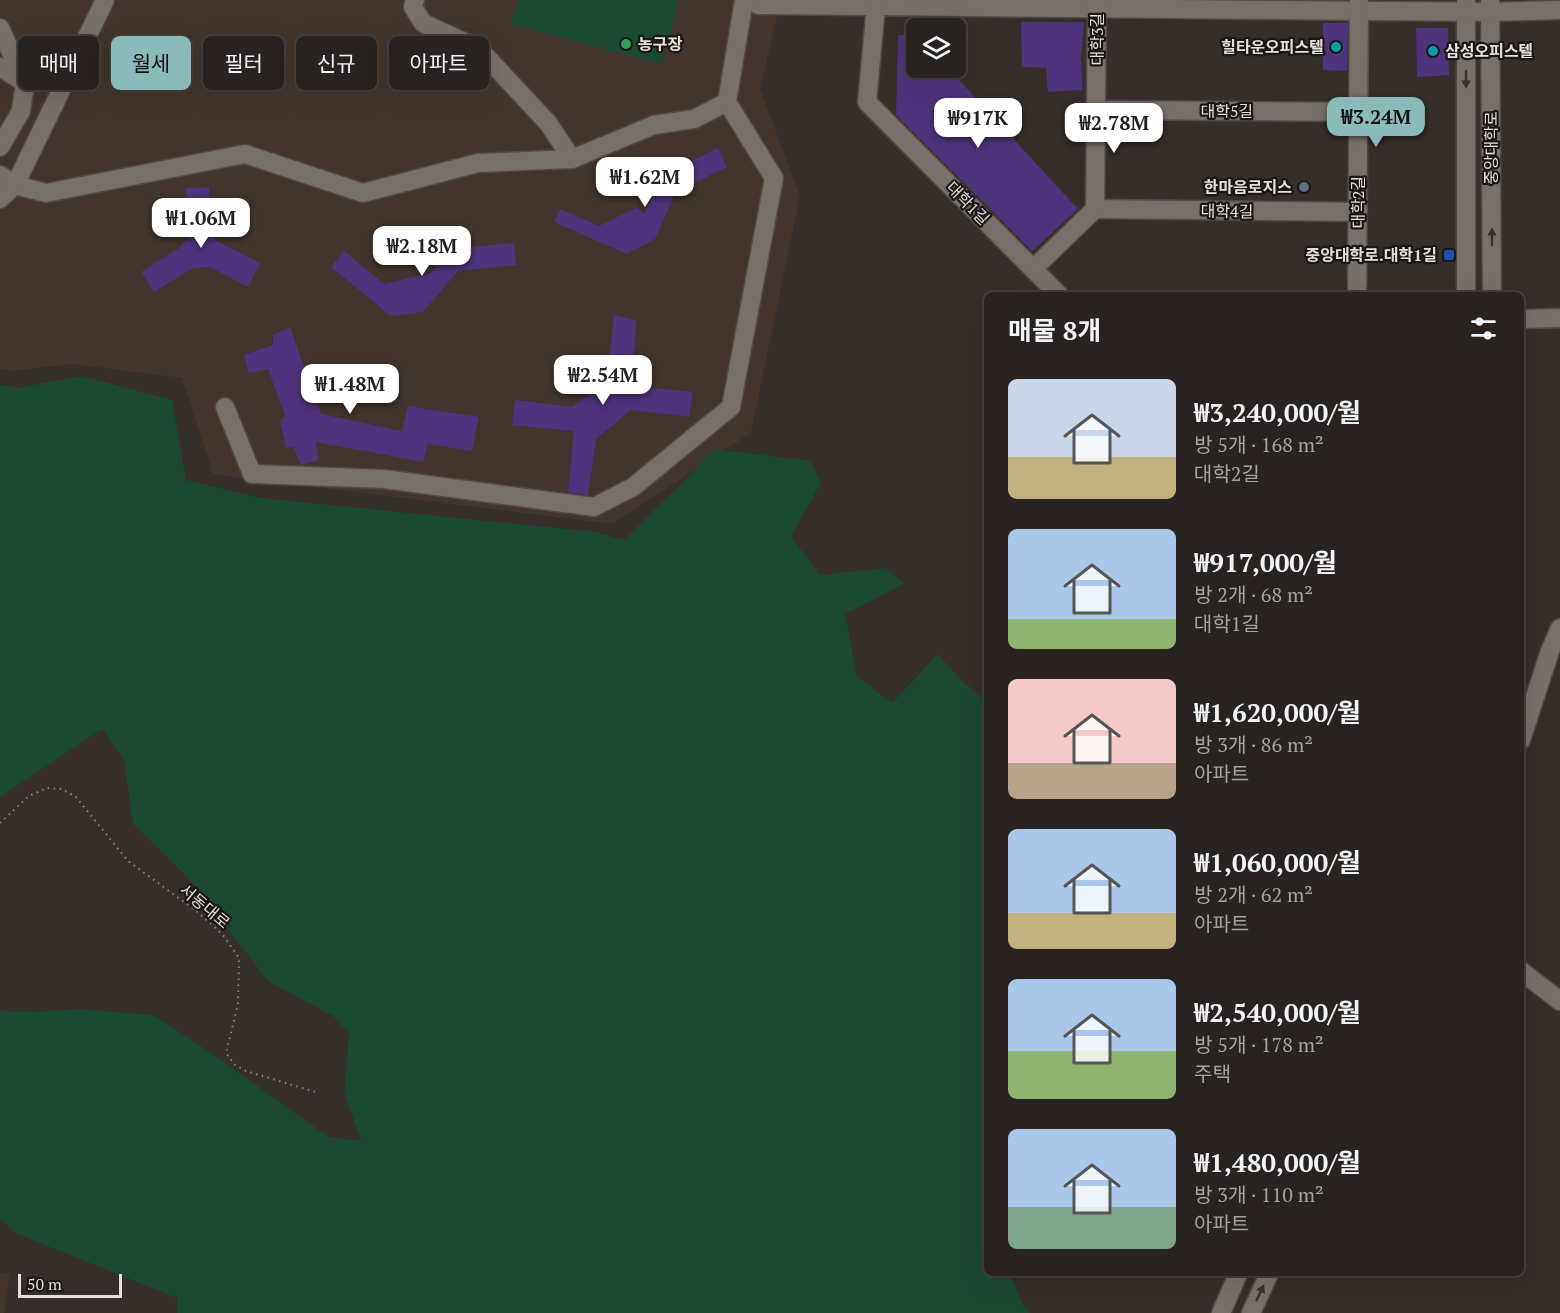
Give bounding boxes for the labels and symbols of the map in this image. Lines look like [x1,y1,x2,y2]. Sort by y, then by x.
street label: 대학3길 [1086,13,1108,65]
place label: 농구장 [638,33,682,55]
place label: 힐타운오피스텔 [1221,36,1324,58]
marker: 농구장 [619,37,633,51]
marker: 힐타운오피스텔 [1329,40,1343,54]
place label: 삼성오피스텔 [1445,40,1533,62]
marker: 삼성오피스텔 [1426,44,1440,58]
one-way arrow [1461,70,1471,89]
pin: ₩3.24M [1327,97,1425,148]
pin: ₩917K [936,98,1020,149]
street label: 대학5길 [1201,100,1253,122]
pin: ₩2.78M [1065,103,1163,154]
street label: 중앙대학로 [1480,111,1502,185]
pin: ₩1.62M [596,157,694,208]
place label: 한마음로지스 [1204,176,1292,198]
street label: 대학2길 [1347,176,1369,228]
street label: 대학1길 [942,177,994,229]
marker: 한마음로지스 [1297,180,1311,194]
pin: ₩1.06M [152,198,250,249]
street label: 대학4길 [1200,200,1254,222]
pin: ₩2.18M [373,226,471,277]
one-way arrow [1487,228,1497,247]
place label: 중앙대학로.대학1길 [1305,244,1437,266]
marker: 중앙대학로.대학1길 [1442,248,1456,262]
pin: ₩2.54M [554,355,652,406]
pin: ₩1.48M [301,364,399,415]
street label: 서동대로 [175,879,235,934]
scale bar [18,1271,122,1298]
one-way arrow [1256,1285,1265,1302]

